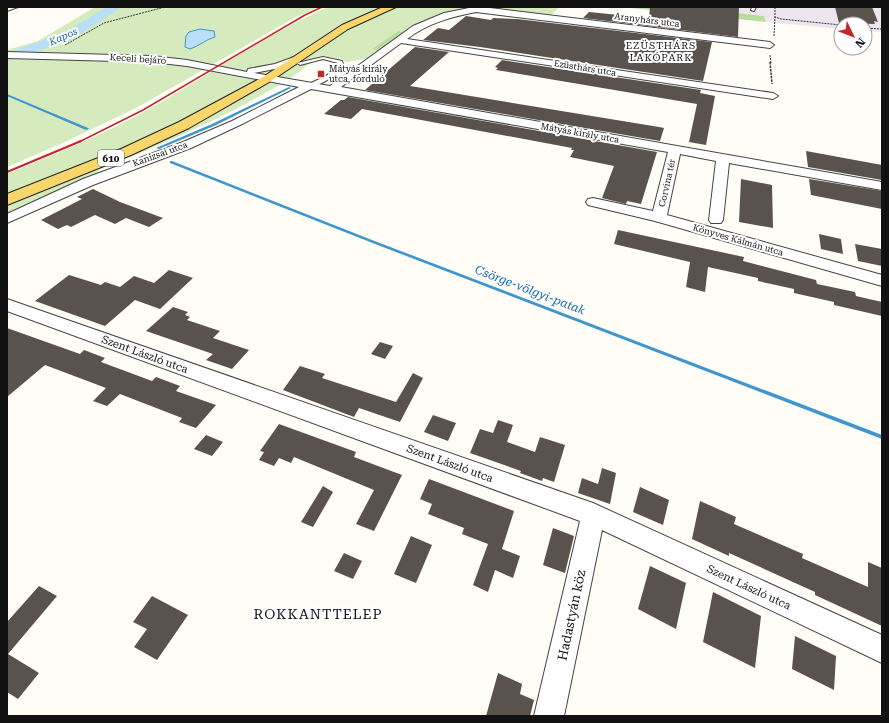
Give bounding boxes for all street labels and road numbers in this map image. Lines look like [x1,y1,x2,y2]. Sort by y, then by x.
street label: Aranyhárs utca [614,11,680,29]
street label: Keceli bejáró [109,52,167,66]
street label: Ezüsthárs utca [553,58,617,78]
street label: Mátyás király utca [540,121,620,145]
street label: Kanizsai utca [131,139,189,169]
road number: 610 [98,150,124,166]
street label: Corvina tér [657,158,677,208]
street label: Könyves Kálmán utca [692,222,785,258]
street label: Szent László utca [100,333,190,376]
street label: Szent László utca [405,442,495,485]
street label: Szent László utca [705,562,793,613]
street label: Hadastyán köz [555,568,588,662]

